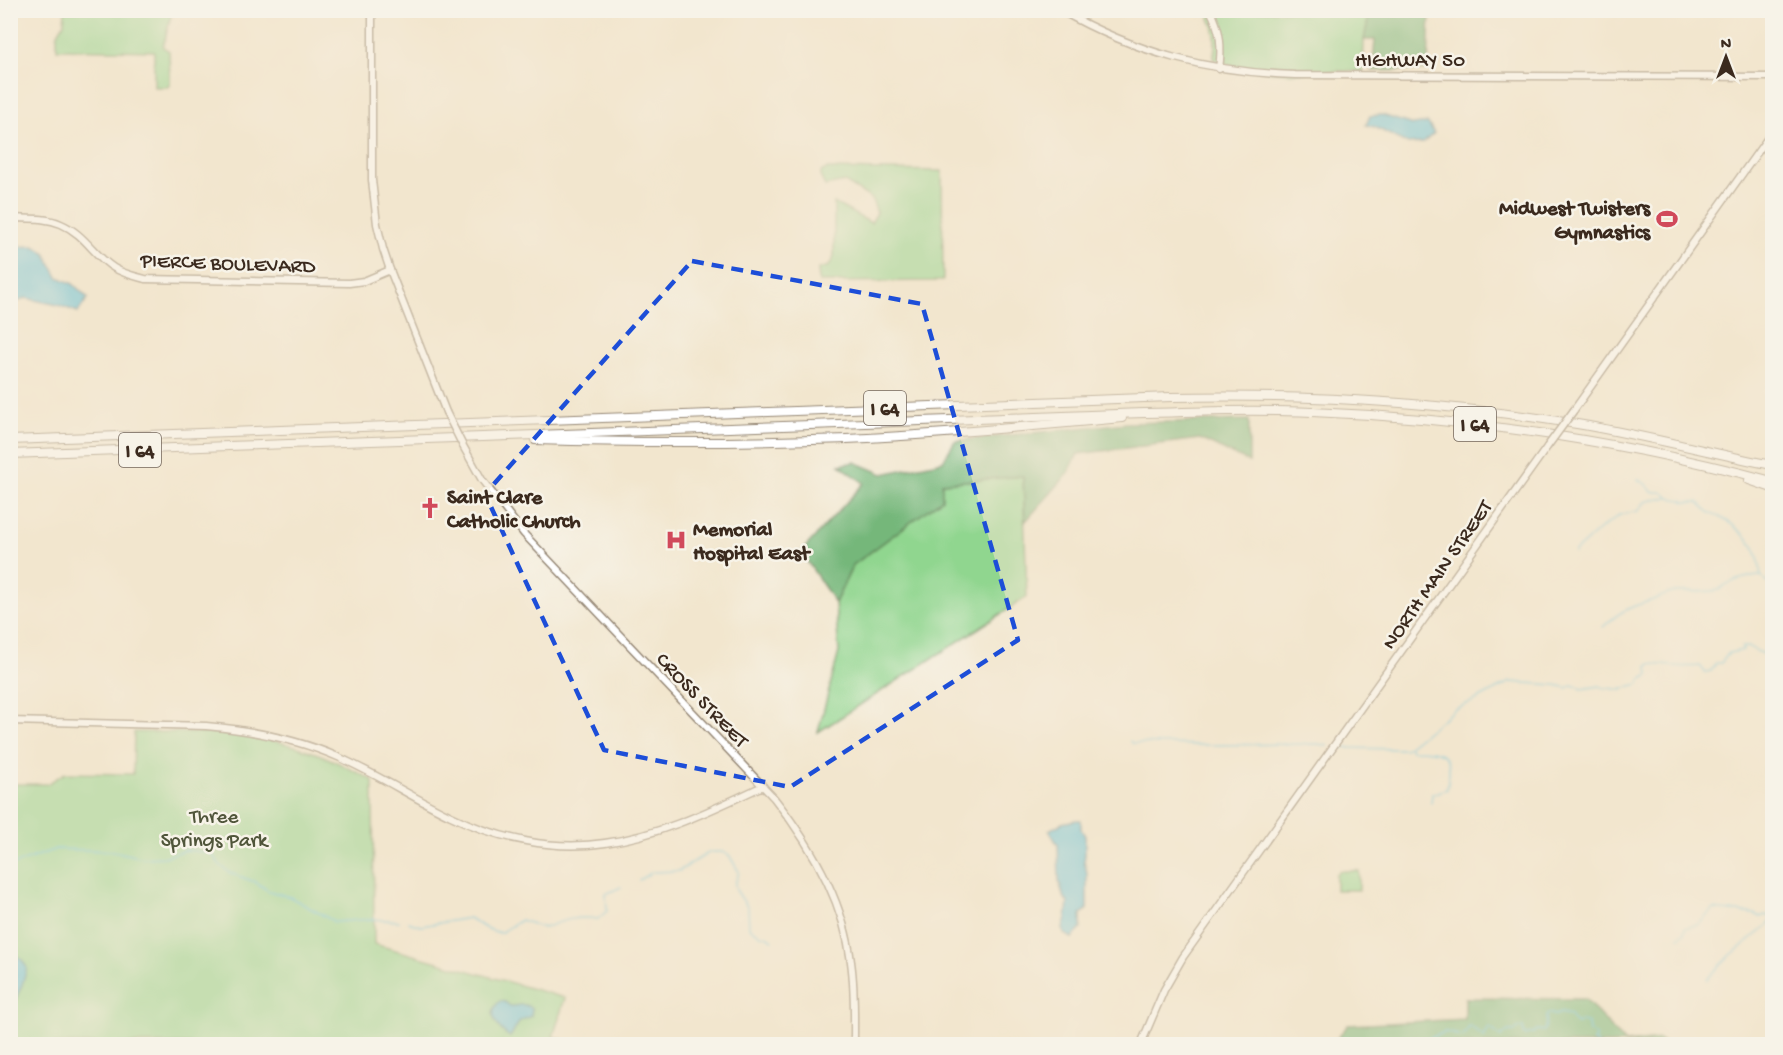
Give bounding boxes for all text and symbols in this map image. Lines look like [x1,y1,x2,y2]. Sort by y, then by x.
north arrow [1696,27,1756,87]
text: N [1721,36,1732,55]
street label: HIGHWAY 50 [1355,50,1465,75]
place label: Midwest Twisters Gymnastics [1499,198,1651,247]
sports icon: Midwest Twisters Gymnastics [1655,207,1679,231]
street label: PIERCE BOULEVARD [139,250,316,281]
road number: I 64 [864,391,906,425]
road number: I 64 [1454,407,1496,441]
road number: I 64 [119,433,161,467]
place label: Saint Clare Catholic Church [446,487,581,536]
church icon: Saint Clare Catholic Church [418,496,442,520]
street label: NORTH MAIN STREET [1378,496,1500,655]
place label: Memorial Hospital East [693,519,812,568]
hospital icon: Memorial Hospital East [664,528,688,552]
street label: CROSS STREET [649,649,753,755]
park label: Three Springs Park [161,806,270,855]

